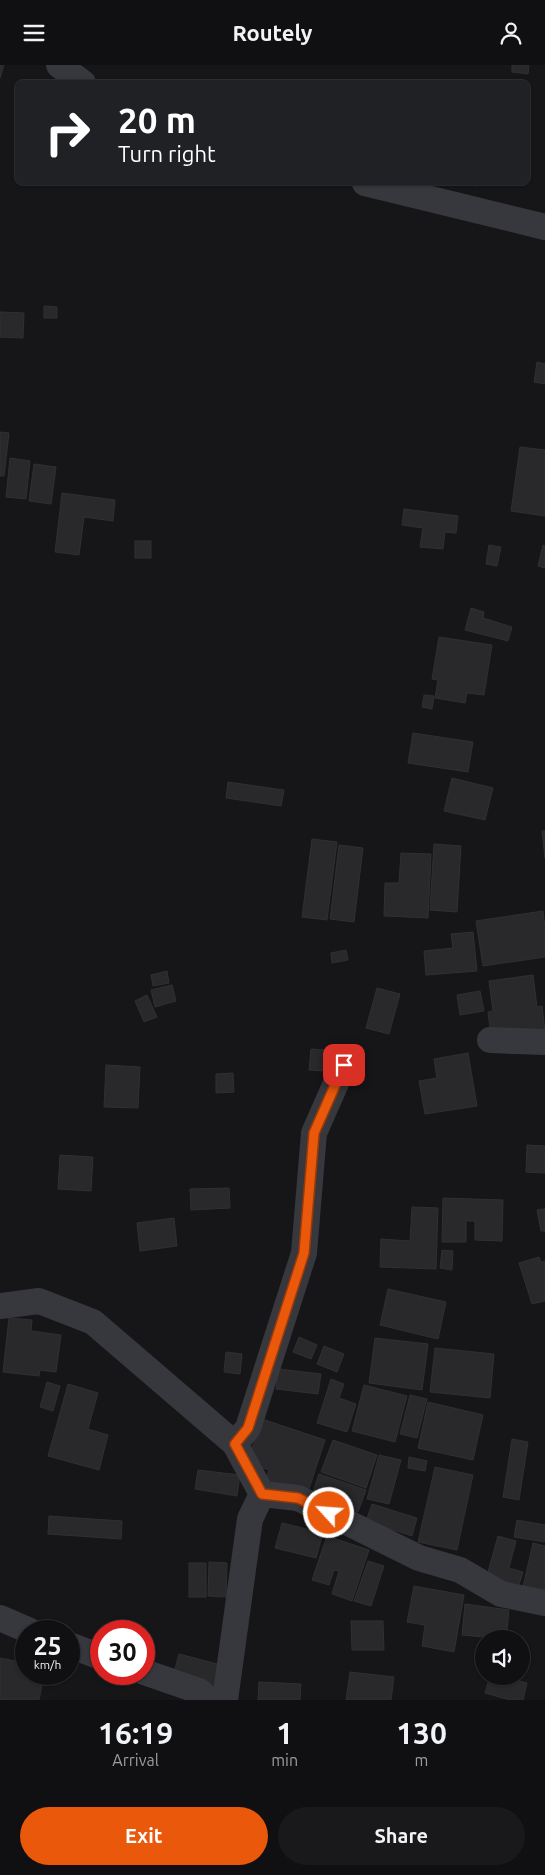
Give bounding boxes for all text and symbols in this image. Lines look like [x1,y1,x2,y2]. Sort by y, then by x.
icon: menu [20,19,48,47]
icon: person [497,19,525,47]
text: Routely [232,20,313,45]
icon: right [35,100,100,165]
text: 20 m [118,100,196,140]
text: Turn right [118,141,216,166]
pin [323,1044,365,1086]
icon: arrive [330,1051,358,1079]
position arrow [302,1486,354,1538]
speed limit sign: 30 [90,1620,155,1685]
map controls [475,1630,530,1685]
button: sound [475,1630,530,1685]
text: 25 [33,1632,62,1660]
text: km/h [34,1658,61,1671]
text: 16:19 [98,1716,173,1750]
text: 1 [276,1716,293,1750]
text: 130 [396,1716,447,1750]
text: Arrival [112,1751,159,1769]
text: min [271,1751,298,1769]
text: m [415,1751,428,1769]
button: Exit [20,1807,268,1865]
button: Share [278,1807,525,1865]

